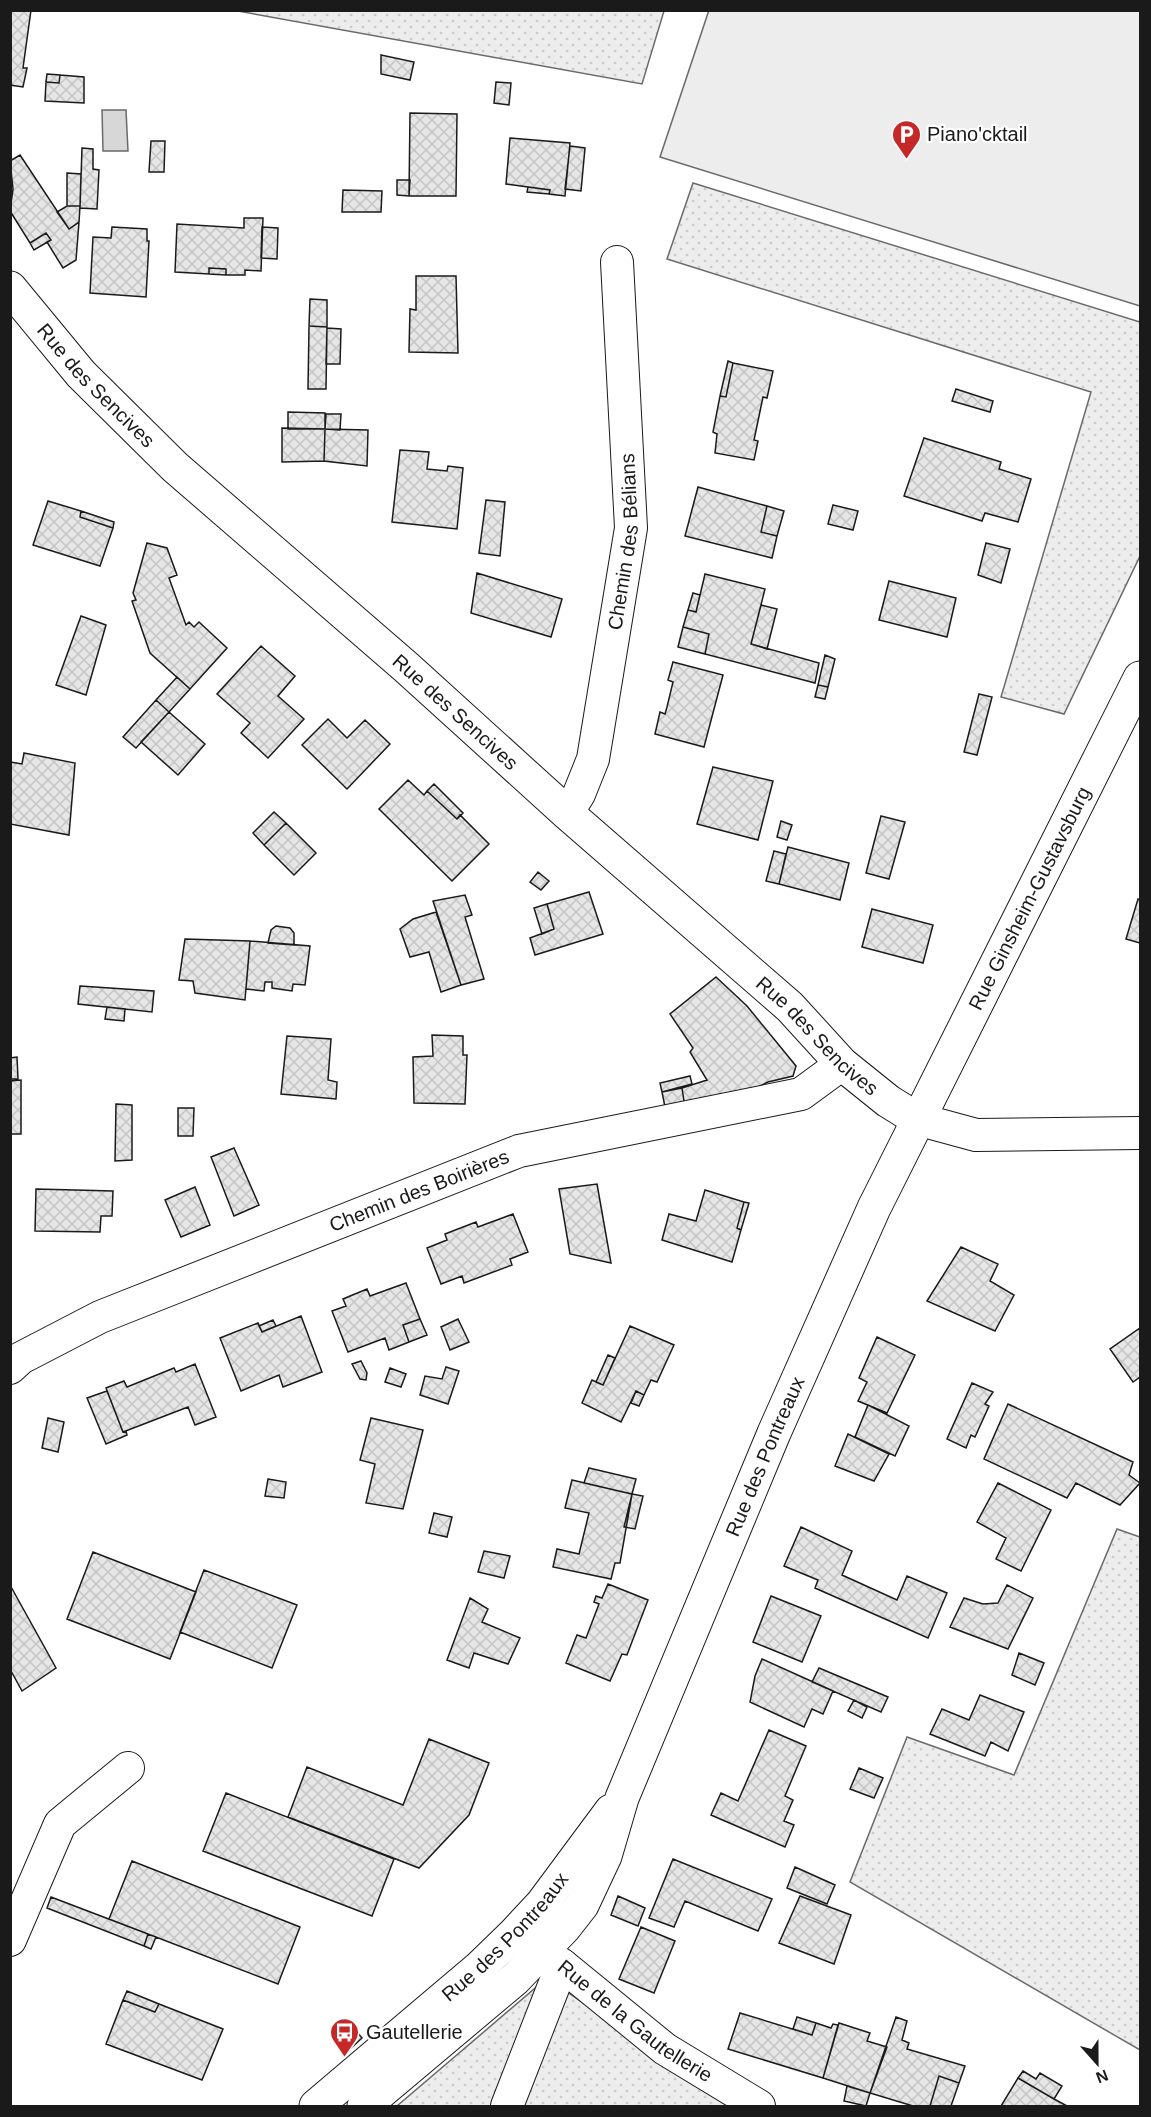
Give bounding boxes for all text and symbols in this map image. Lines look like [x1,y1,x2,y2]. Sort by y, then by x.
parking icon: Piano'cktail [890,118,922,160]
place label: Piano'cktail [927,123,1028,145]
street label: Rue des Sencives [33,319,159,452]
street label: Chemin des Bélians [603,453,642,632]
street label: Rue des Sencives [388,650,523,774]
street label: Rue Ginsheim-Gustavsburg [964,783,1095,1013]
street label: Rue des Sencives [752,972,883,1100]
street label: Chemin des Boirières [326,1145,512,1236]
street label: Rue des Pontreaux [721,1373,809,1540]
street label: Rue des Pontreaux [437,1868,572,2006]
street label: Rue de la Gautellerie [554,1955,716,2086]
bus stop icon: Gautellerie [329,2016,361,2058]
place label: Gautellerie [366,2021,463,2043]
north arrow [1067,2033,1127,2093]
text: N [1094,2067,1111,2087]

